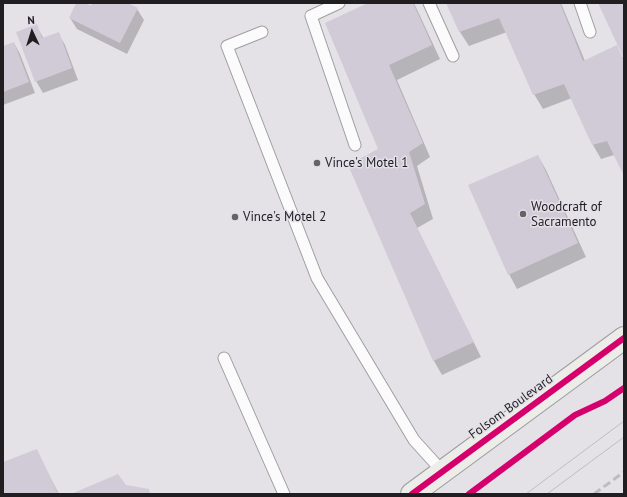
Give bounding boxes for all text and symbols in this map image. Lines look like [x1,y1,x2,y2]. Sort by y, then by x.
north arrow [12,12,52,52]
text: N [27,13,35,27]
place label: Vince's Motel 1 [325,155,408,171]
marker: Vince's Motel 1 [312,158,322,168]
place label: Woodcraft of Sacramento [531,199,602,230]
place label: Vince's Motel 2 [243,209,326,225]
marker: Woodcraft of Sacramento [518,209,528,219]
marker: Vince's Motel 2 [230,212,240,222]
street label: Folsom Boulevard [466,371,556,443]

